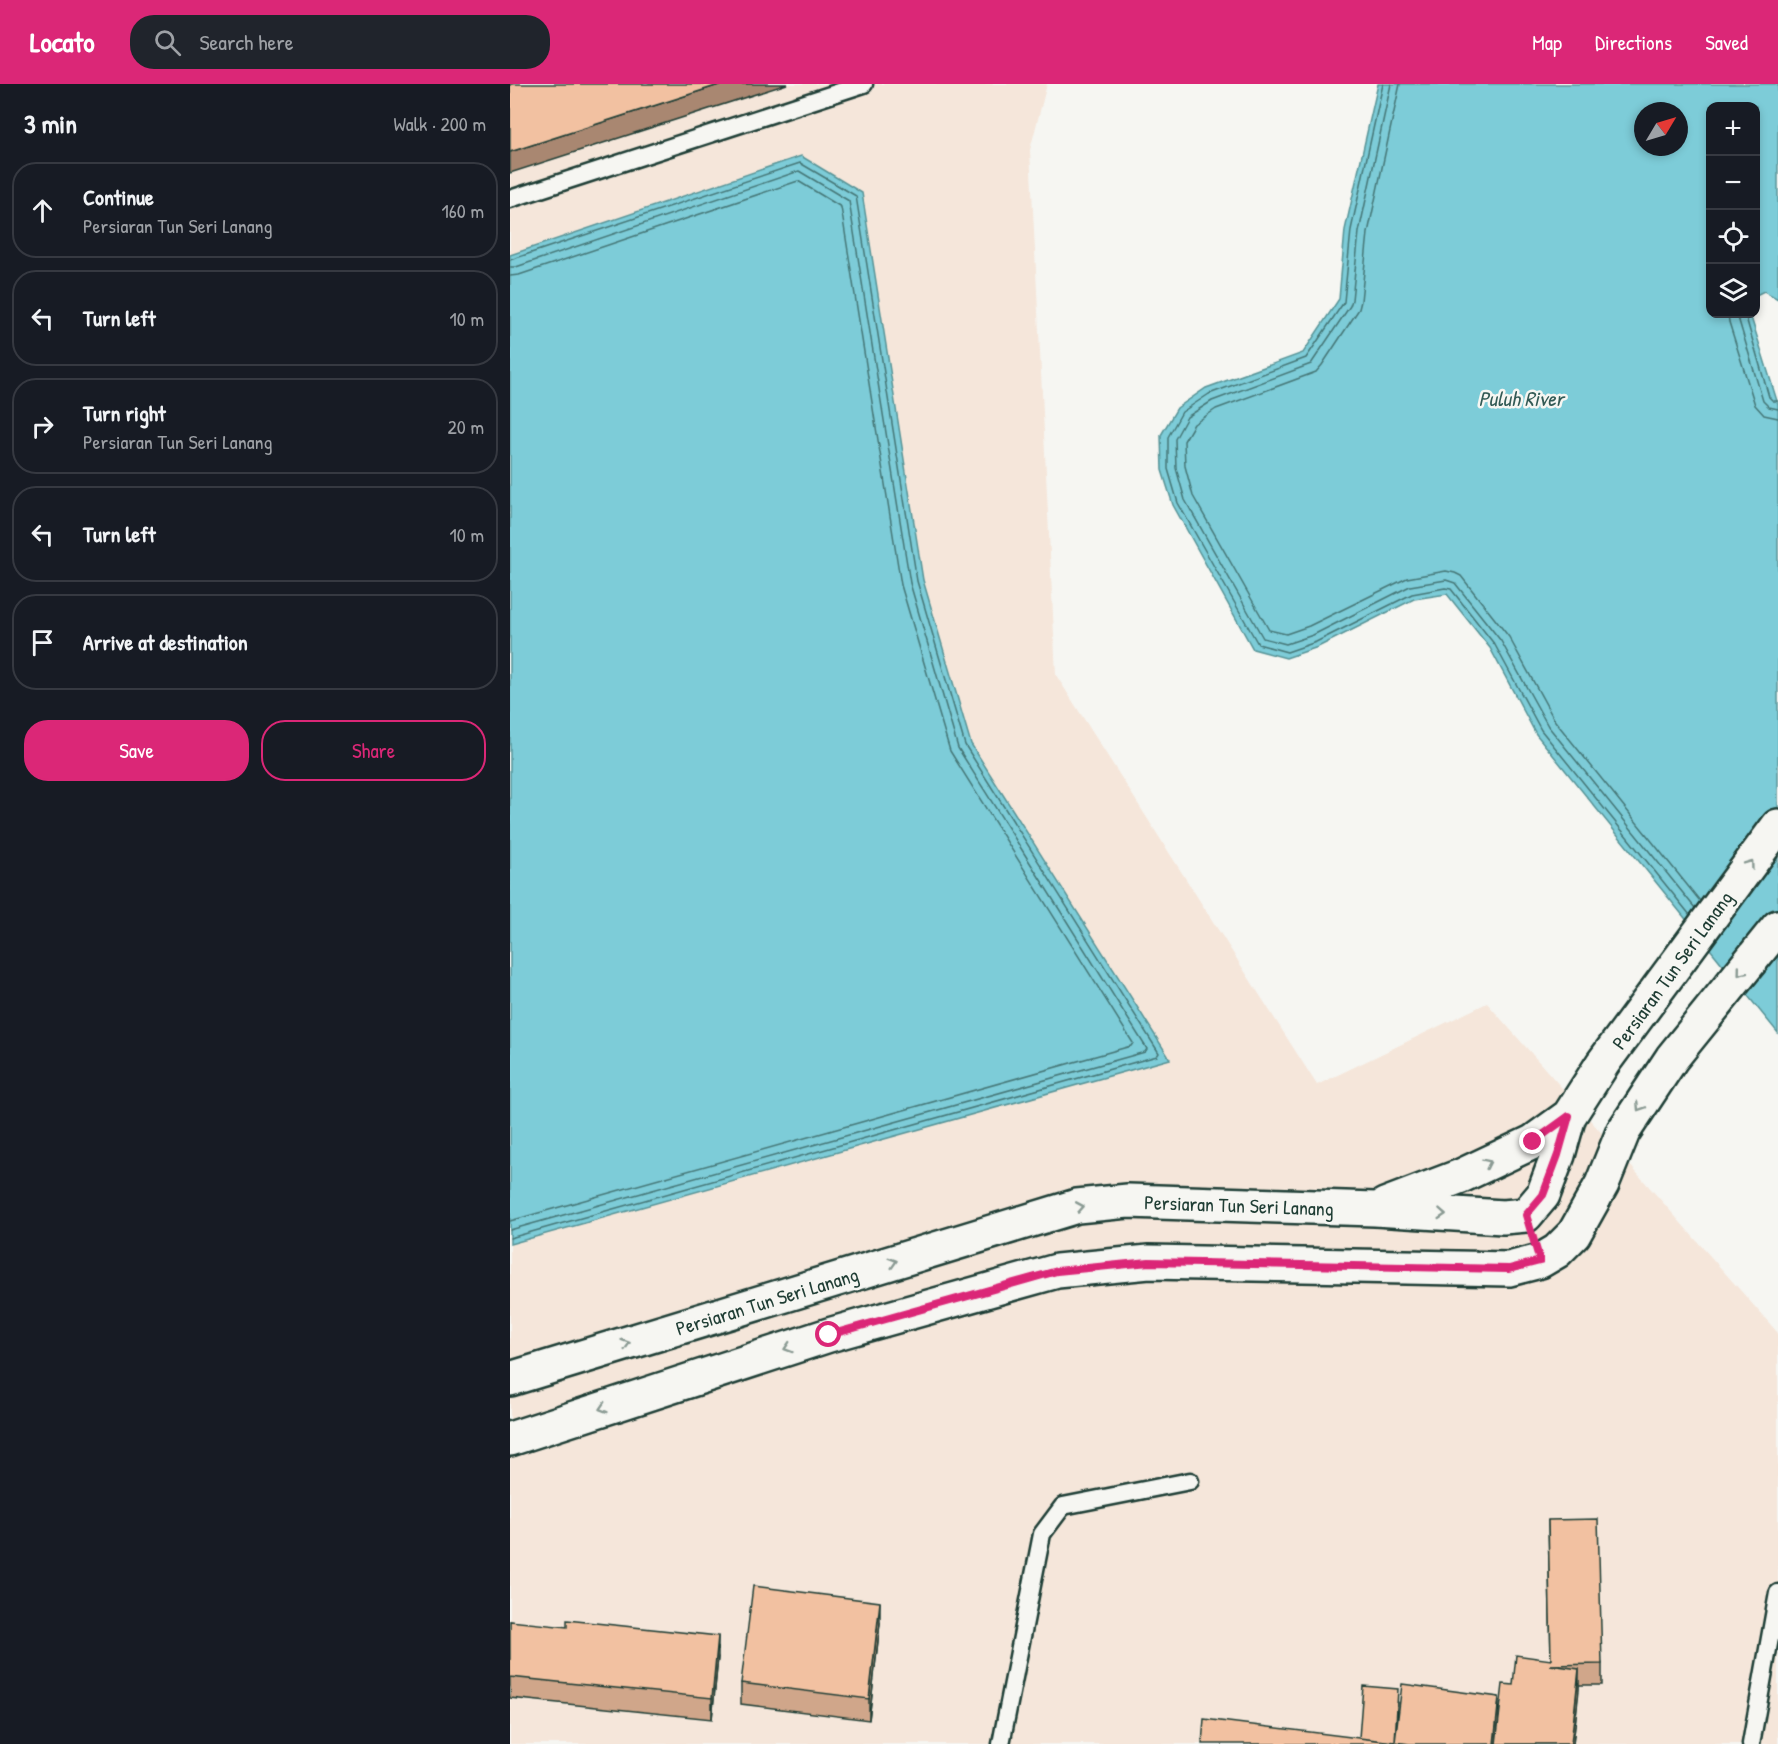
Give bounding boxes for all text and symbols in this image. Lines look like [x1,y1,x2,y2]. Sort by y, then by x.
search box [130,15,550,69]
text: Locato [30,23,94,61]
icon: search [151,26,184,59]
text: Search here [199,27,293,57]
text: Map [1532,28,1562,57]
text: Directions [1595,28,1672,57]
text: Saved [1705,28,1748,57]
north arrow [1634,102,1688,156]
map controls [1706,102,1760,318]
button: + [1706,102,1760,156]
text: 3 min [24,106,77,141]
text: Walk · 200 m [394,110,486,137]
button: − [1706,156,1760,210]
text: Continue [83,182,154,212]
icon: ahead [26,194,59,227]
text: 160 m [442,197,484,224]
button: locate [1706,210,1760,264]
text: Persiaran Tun Seri Lanang [83,212,273,239]
button: layers [1706,264,1760,318]
icon: left [26,302,59,335]
text: Turn left [83,303,156,333]
text: 10 m [450,305,484,332]
water label: Puluh River [1478,384,1567,413]
text: Turn right [83,398,166,428]
icon: right [26,410,59,443]
text: 20 m [447,413,484,440]
text: Persiaran Tun Seri Lanang [83,428,273,455]
icon: left [26,518,59,551]
text: Turn left [83,519,156,549]
text: 10 m [450,521,484,548]
icon: arrive [26,626,59,659]
text: Arrive at destination [83,627,248,657]
button: Save [24,720,249,781]
button: Share [261,720,486,781]
one-way arrow [1742,860,1753,871]
street label: Persiaran Tun Seri Lanang [1605,885,1739,1055]
one-way arrow [1738,965,1749,976]
one-way arrow [1635,1101,1647,1111]
route end [1519,1128,1545,1154]
one-way arrow [1481,1159,1492,1171]
street label: Persiaran Tun Seri Lanang [1144,1188,1334,1222]
one-way arrow [1075,1201,1084,1213]
one-way arrow [1438,1207,1447,1220]
one-way arrow [887,1257,898,1269]
street label: Persiaran Tun Seri Lanang [672,1260,862,1342]
route start [815,1321,841,1347]
one-way arrow [620,1339,631,1351]
one-way arrow [783,1341,794,1353]
one-way arrow [598,1401,609,1414]

